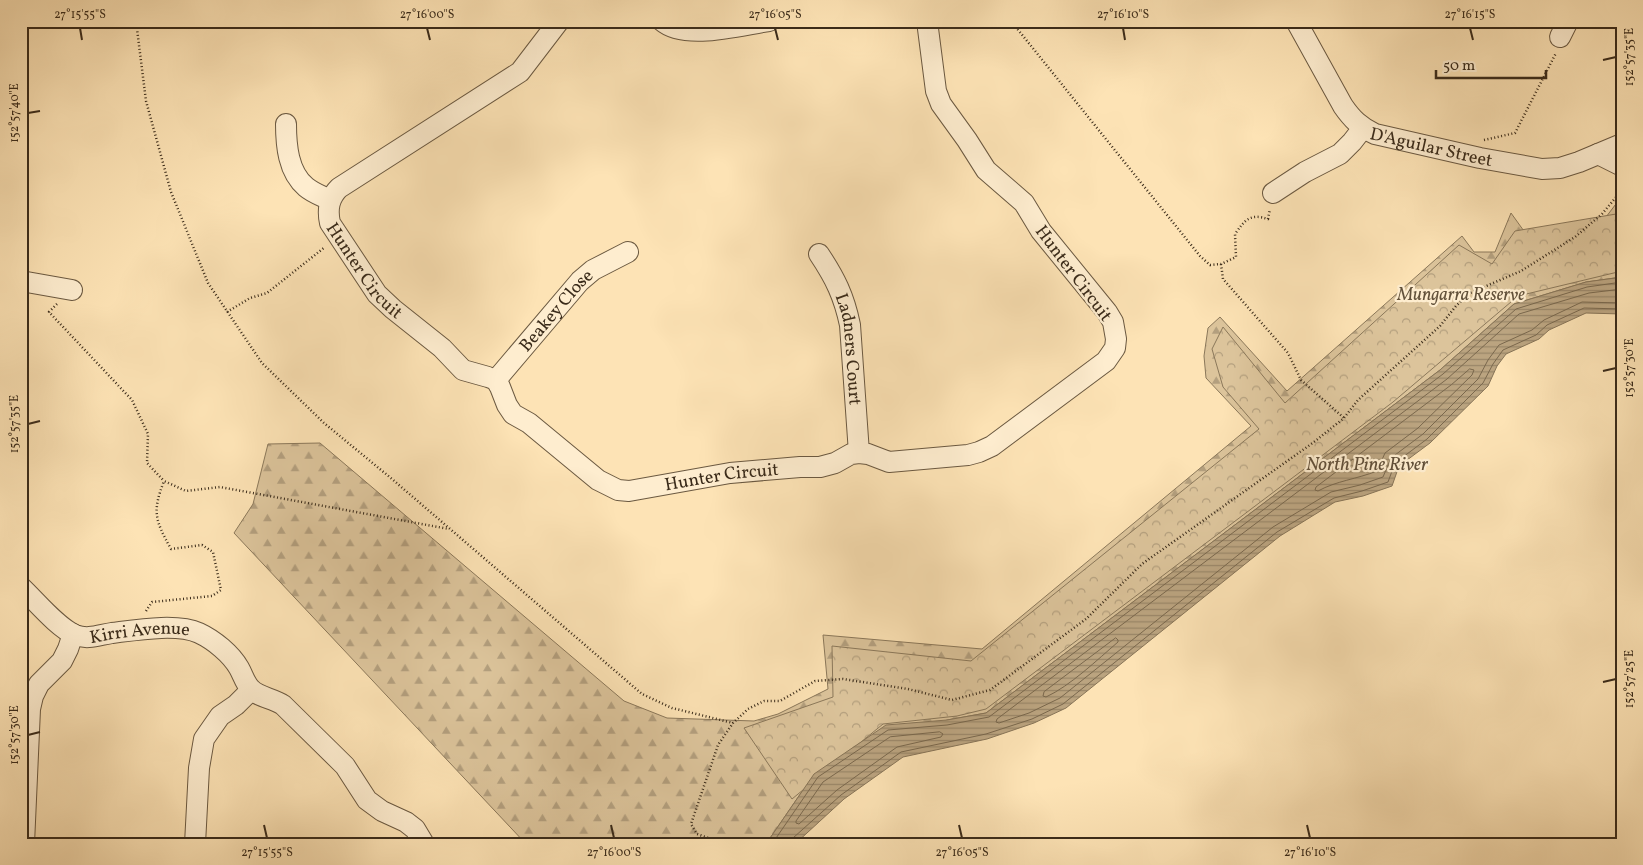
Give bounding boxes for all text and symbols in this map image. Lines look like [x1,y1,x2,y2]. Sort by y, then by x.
text: 27°15'55"S [54,7,106,23]
text: 27°16'00"S [400,7,454,23]
text: 27°16'05"S [748,7,802,23]
text: 27°16'10"S [1097,7,1149,23]
text: 27°16'15"S [1445,7,1495,23]
text: 152°57'35"E [1622,28,1638,86]
scale bar [1436,48,1546,80]
text: 50 m [1443,56,1475,77]
text: 152°57'40"E [7,83,23,143]
street label: D'Aguilar Street [1367,122,1494,174]
street label: Hunter Circuit [319,218,407,326]
street label: Hunter Circuit [1028,220,1117,327]
street label: Beakey Close [514,264,599,358]
park label: Mungarra Reserve [1396,283,1525,308]
street label: Ladners Court [828,290,867,406]
text: 152°57'30"E [1622,338,1638,398]
text: 152°57'35"E [7,395,23,453]
water label: North Pine River [1306,452,1429,478]
street label: Hunter Circuit [663,458,780,498]
street label: Kirri Avenue [88,617,192,651]
text: 152°57'25"E [1622,650,1638,708]
text: 152°57'30"E [7,705,23,765]
text: 27°15'55"S [241,845,293,861]
text: 27°16'00"S [587,845,641,861]
text: 27°16'05"S [935,845,989,861]
text: 27°16'10"S [1284,845,1336,861]

